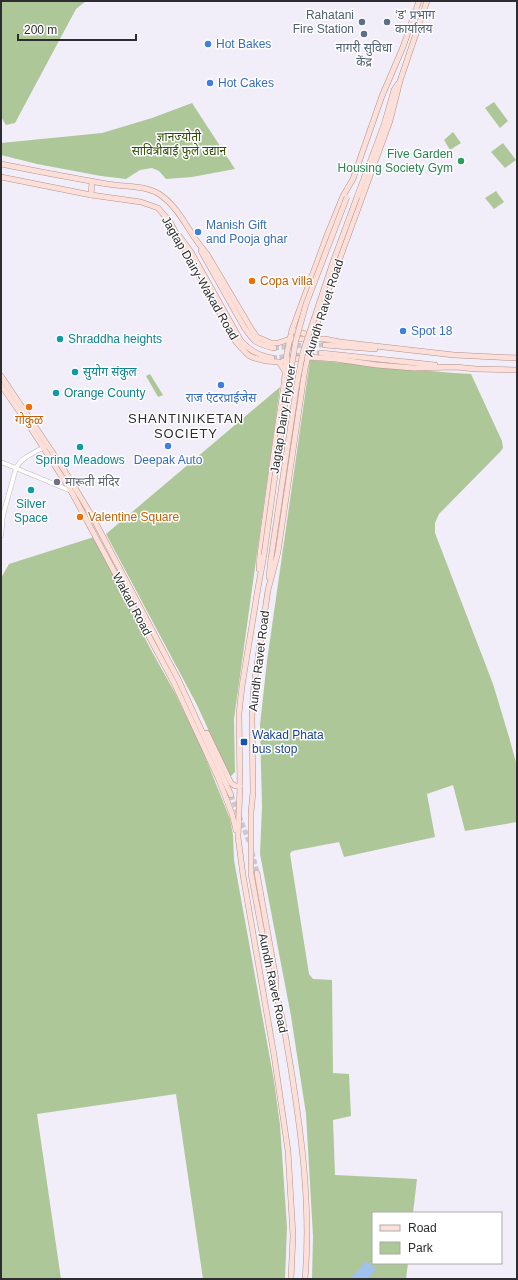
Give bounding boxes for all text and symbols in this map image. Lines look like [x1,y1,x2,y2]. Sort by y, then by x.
place label: Rahatani Fire Station [293,8,354,36]
place label: ‘ड’ प्रभाग कार्यालय [395,8,435,36]
scale bar [18,16,136,42]
marker: Rahatani Fire Station [357,17,367,27]
marker: ‘ड’ प्रभाग कार्यालय [382,17,392,27]
text: 200 m [24,23,57,37]
marker: नागरी सुविधा केंद्र [359,29,369,39]
place label: Hot Bakes [216,37,271,51]
marker: Hot Bakes [203,39,213,49]
place label: नागरी सुविधा केंद्र [336,40,393,69]
place label: Hot Cakes [218,76,274,90]
marker: Hot Cakes [205,78,215,88]
park label: ज्ञानज्योती सावित्रीबाई फुले उद्यान [132,129,227,159]
place label: Five Garden Housing Society Gym [338,147,453,175]
marker: Five Garden Housing Society Gym [456,156,466,166]
street label: Jagtap Dairy-Wakad Road [159,214,241,342]
place label: Manish Gift and Pooja ghar [206,218,287,246]
marker: Manish Gift and Pooja ghar [193,227,203,237]
street label: Aundh Ravet Road [302,258,346,358]
place label: Copa villa [260,274,313,288]
marker: Copa villa [247,276,257,286]
place label: Spot 18 [411,324,453,338]
marker: Spot 18 [398,326,408,336]
place label: Shraddha heights [68,332,162,346]
marker: Shraddha heights [55,334,65,344]
place label: सुयोग संकुल [83,364,138,380]
street label: Jagtap Dairy Flyover [267,364,299,474]
marker: सुयोग संकुल [70,367,80,377]
marker: राज एंटरप्राईजेस [216,380,226,390]
place label: Orange County [64,386,145,400]
marker: Orange County [51,388,61,398]
place label: राज एंटरप्राईजेस [186,390,257,405]
marker: गोकुळ [24,402,34,412]
district label: SHANTINIKETAN SOCIETY [128,411,244,441]
place label: गोकुळ [15,412,44,428]
marker: Deepak Auto [163,441,173,451]
marker: Spring Meadows [75,442,85,452]
place label: Spring Meadows [35,453,125,467]
place label: Deepak Auto [134,453,203,467]
place label: मारूती मंदिर [65,474,121,489]
marker: मारूती मंदिर [52,477,62,487]
marker: Silver Space [26,485,36,495]
place label: Silver Space [14,497,48,525]
place label: Valentine Square [88,510,180,524]
marker: Valentine Square [75,512,85,522]
street label: Wakad Road [110,570,154,638]
street label: Aundh Ravet Road [246,610,272,712]
place label: Wakad Phata bus stop [252,728,324,756]
marker: Wakad Phata bus stop [239,737,249,747]
street label: Aundh Ravet Road [256,932,290,1034]
legend [372,1212,502,1264]
text: Road [408,1221,437,1235]
text: Park [408,1241,434,1255]

